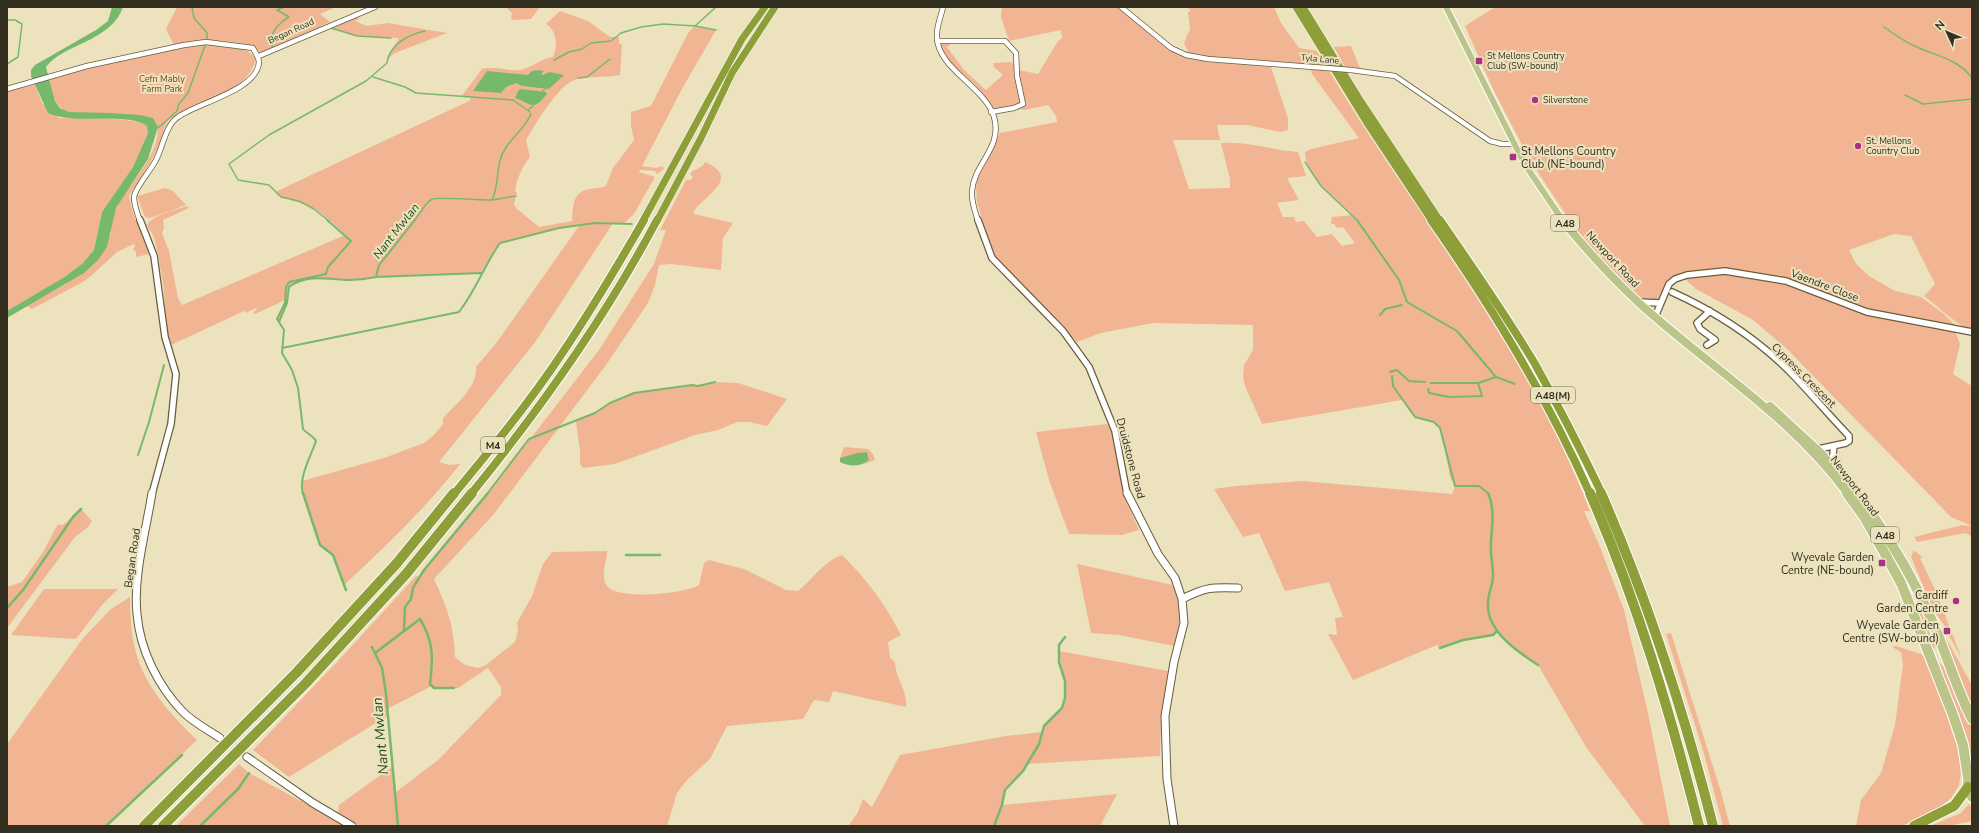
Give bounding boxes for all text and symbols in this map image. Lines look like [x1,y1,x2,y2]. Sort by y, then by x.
north arrow [1927,12,1967,52]
street label: Began Road [266,15,316,47]
text: N [1932,17,1948,34]
place label: St Mellons Country Club (SW-bound) [1487,50,1565,72]
street label: Tyla Lane [1300,51,1340,67]
marker: St Mellons Country Club (SW-bound) [1474,56,1484,66]
park label: Cefn Mably Farm Park [139,73,185,95]
place label: Silverstone [1543,94,1588,106]
marker: Silverstone [1530,95,1540,105]
place label: St. Mellons Country Club [1866,135,1920,157]
marker: St. Mellons Country Club [1853,141,1863,151]
place label: St Mellons Country Club (NE-bound) [1521,144,1616,172]
marker: St Mellons Country Club (NE-bound) [1508,152,1518,162]
water label: Nant Mwlan [369,200,423,262]
road number: A48 [1551,215,1579,231]
street label: Newport Road [1583,228,1643,291]
street label: Vaendre Close [1788,265,1861,305]
street label: Cypress Crescent [1768,340,1839,411]
road number: A48(M) [1531,387,1575,403]
street label: Druidstone Road [1113,416,1148,500]
road number: M4 [481,437,505,453]
street label: Newport Road [1827,453,1882,520]
street label: Began Road [121,527,144,589]
road number: A48 [1871,527,1899,543]
place label: Wyevale Garden Centre (NE-bound) [1781,550,1874,578]
marker: Wyevale Garden Centre (NE-bound) [1877,558,1887,568]
place label: Cardiff Garden Centre [1876,588,1948,616]
marker: Cardiff Garden Centre [1951,596,1961,606]
place label: Wyevale Garden Centre (SW-bound) [1842,618,1939,646]
marker: Wyevale Garden Centre (SW-bound) [1942,626,1952,636]
water label: Nant Mwlan [368,696,393,775]

